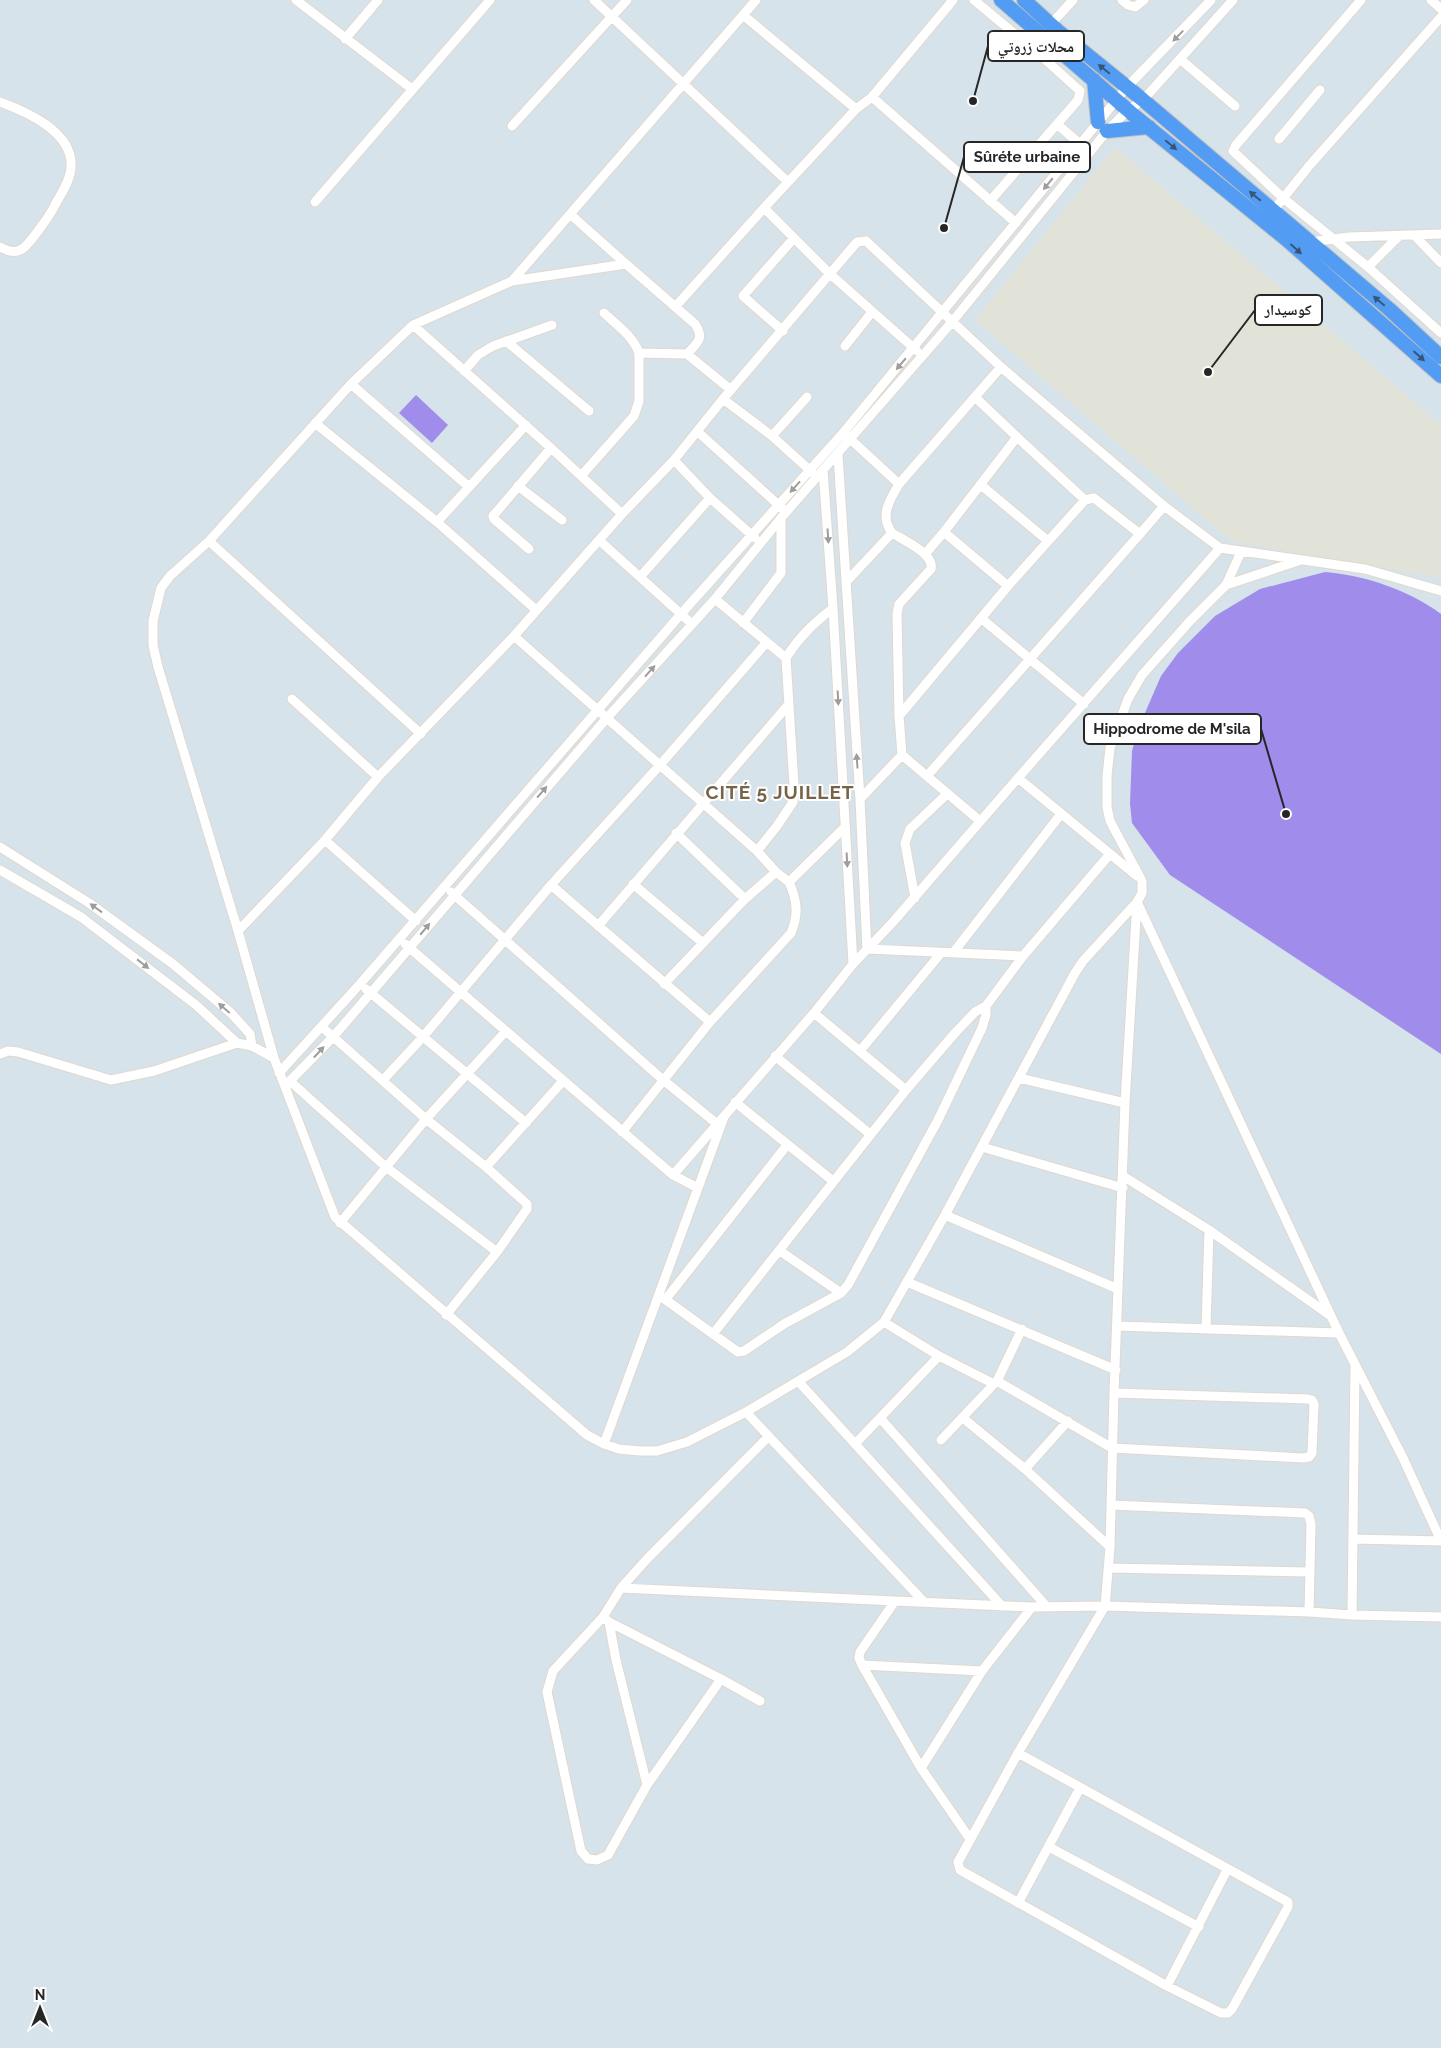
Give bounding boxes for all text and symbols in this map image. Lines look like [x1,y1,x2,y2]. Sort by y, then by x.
one-way arrow [1172,29,1184,41]
callout: محلات زروتي [988,31,1084,61]
text: محلات زروتي [998,38,1074,59]
one-way arrow [1098,63,1111,74]
one-way arrow [1164,140,1177,151]
callout: Sûréte urbaine [964,142,1090,172]
text: Sûréte urbaine [974,148,1080,166]
one-way arrow [1042,177,1053,190]
one-way arrow [1249,190,1262,201]
one-way arrow [1290,243,1302,255]
callout: كوسيدار [1255,295,1322,325]
one-way arrow [1373,295,1386,306]
text: كوسيدار [1263,301,1312,319]
one-way arrow [1412,350,1425,361]
one-way arrow [895,357,906,370]
one-way arrow [789,480,800,493]
one-way arrow [824,528,832,544]
one-way arrow [644,665,656,677]
one-way arrow [834,690,842,706]
callout: Hippodrome de M'sila [1084,714,1261,744]
text: Hippodrome de M'sila [1093,720,1251,738]
one-way arrow [853,753,861,769]
district label: CITÉ 5 JUILLET [705,781,855,803]
one-way arrow [537,786,548,799]
one-way arrow [843,853,851,869]
one-way arrow [89,903,103,913]
one-way arrow [419,923,430,935]
one-way arrow [136,958,149,969]
one-way arrow [218,1002,231,1013]
one-way arrow [313,1046,325,1058]
north arrow [15,1983,65,2033]
text: N [35,1987,45,2003]

